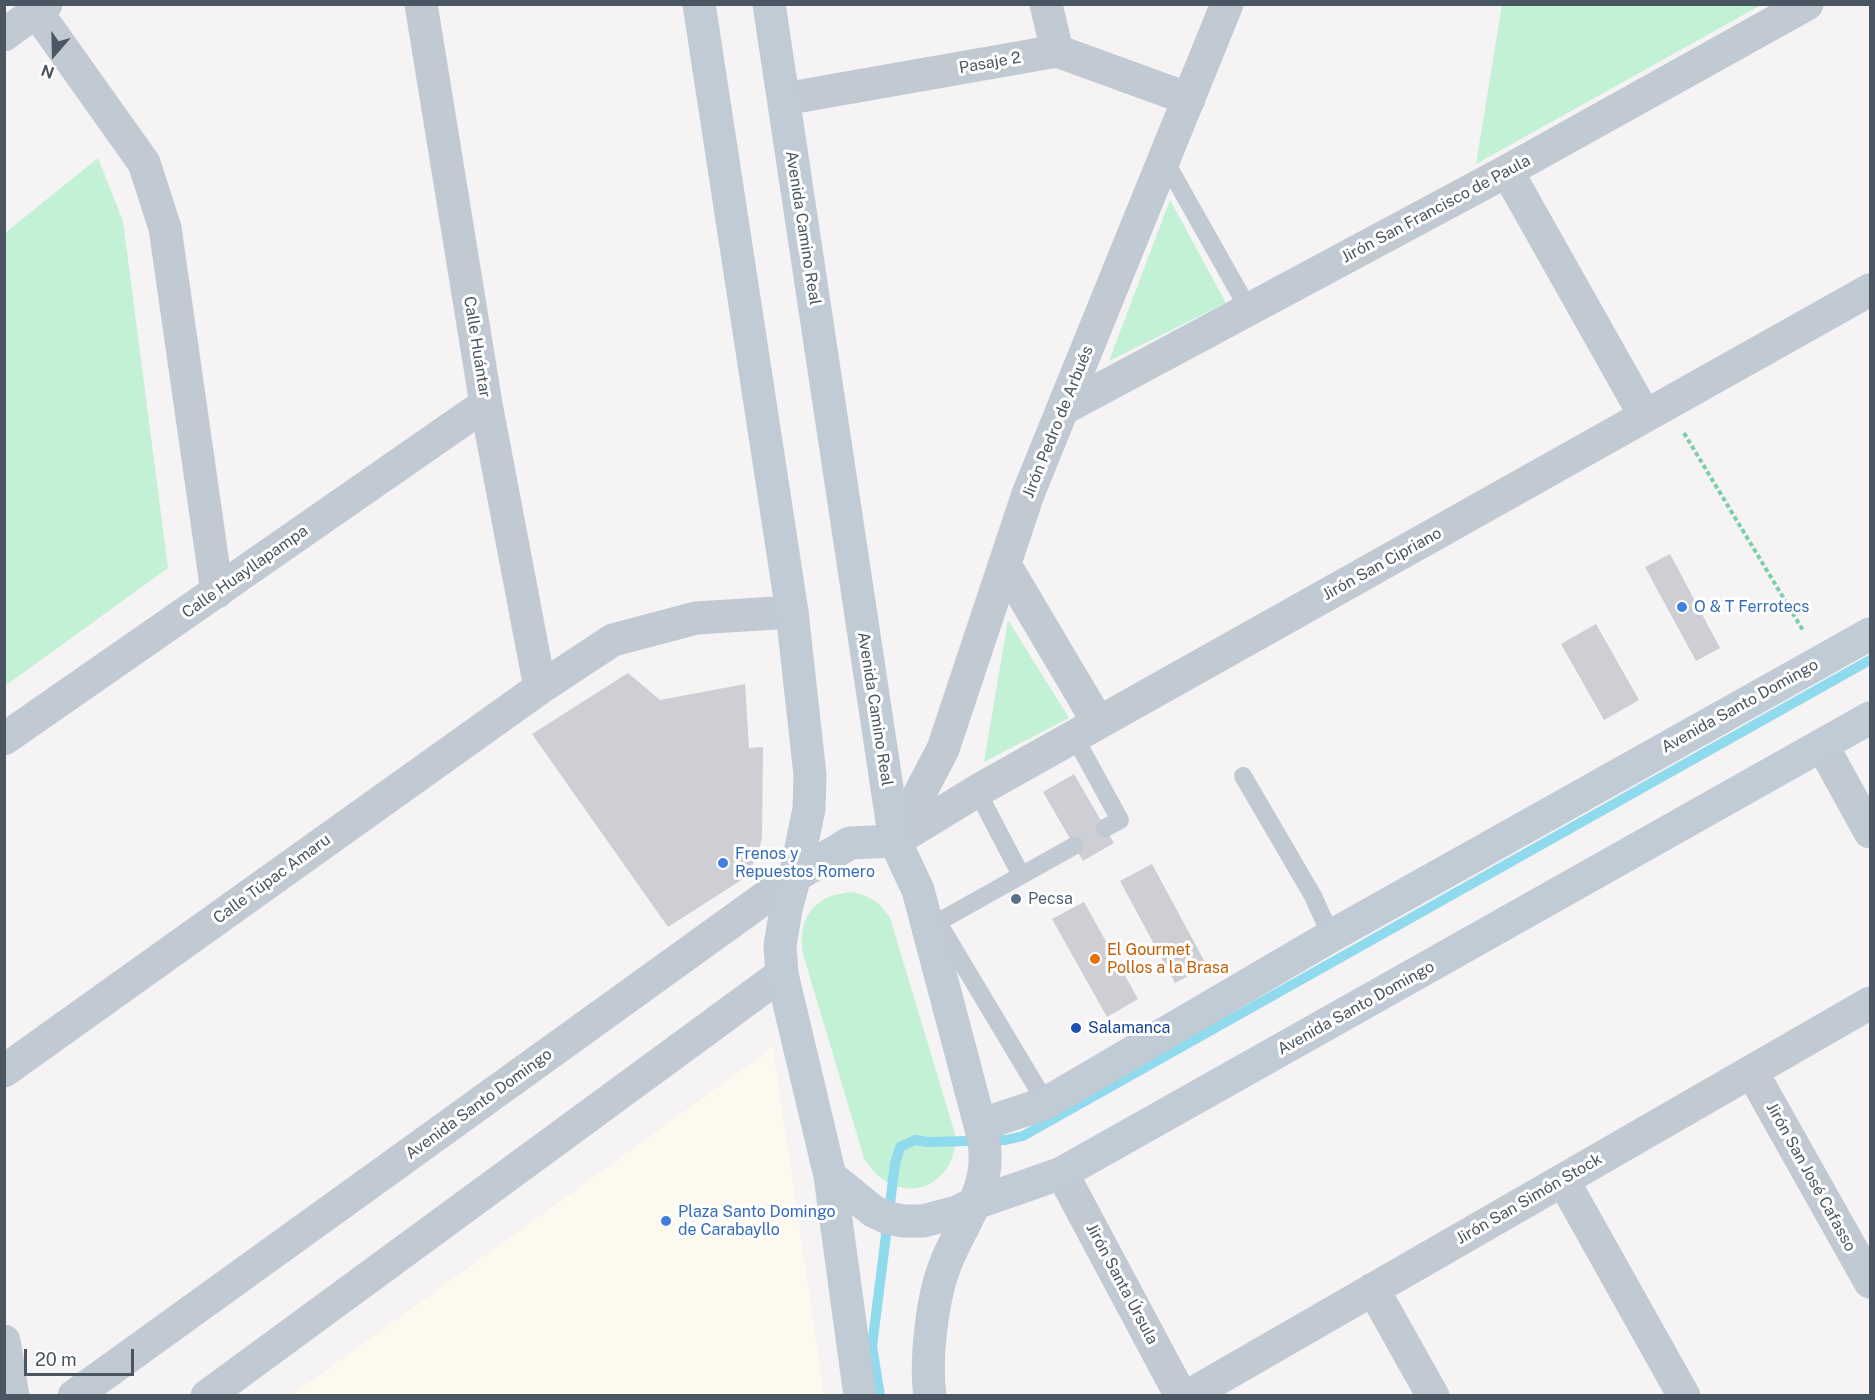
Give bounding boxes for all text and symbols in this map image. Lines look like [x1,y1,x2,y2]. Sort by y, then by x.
north arrow [24,24,84,84]
street label: Pasaje 2 [958,48,1022,78]
text: N [39,60,57,82]
street label: Avenida Camino Real [781,150,825,306]
street label: Jirón San Francisco de Paula [1338,151,1534,267]
street label: Calle Huántar [460,295,494,399]
street label: Jirón Pedro de Arbués [1019,343,1097,501]
street label: Calle Huayllapampa [178,521,312,623]
street label: Jirón San Cipriano [1319,523,1445,605]
place label: O & T Ferrotecs [1694,597,1809,617]
marker: O & T Ferrotecs [1675,600,1689,614]
street label: Avenida Camino Real [853,631,897,787]
street label: Avenida Santo Domingo [1658,655,1822,757]
street label: Calle Túpac Amaru [210,830,334,928]
place label: Frenos y Repuestos Romero [735,844,875,882]
marker: Frenos y Repuestos Romero [716,856,730,870]
place label: Pecsa [1028,889,1073,909]
marker: Pecsa [1009,892,1023,906]
place label: El Gourmet Pollos a la Brasa [1107,940,1229,978]
marker: El Gourmet Pollos a la Brasa [1088,952,1102,966]
street label: Avenida Santo Domingo [1274,957,1438,1059]
place label: Salamanca [1088,1018,1170,1038]
marker: Salamanca [1069,1021,1083,1035]
street label: Avenida Santo Domingo [402,1044,556,1164]
street label: Jirón San José Cafasso [1762,1099,1860,1255]
street label: Jirón San Simón Stock [1453,1149,1605,1249]
place label: Plaza Santo Domingo de Carabayllo [678,1202,836,1240]
marker: Plaza Santo Domingo de Carabayllo [659,1214,673,1228]
street label: Jirón Santa Úrsula [1082,1220,1162,1348]
scale bar [27,1337,136,1375]
text: 20 m [35,1349,77,1370]

